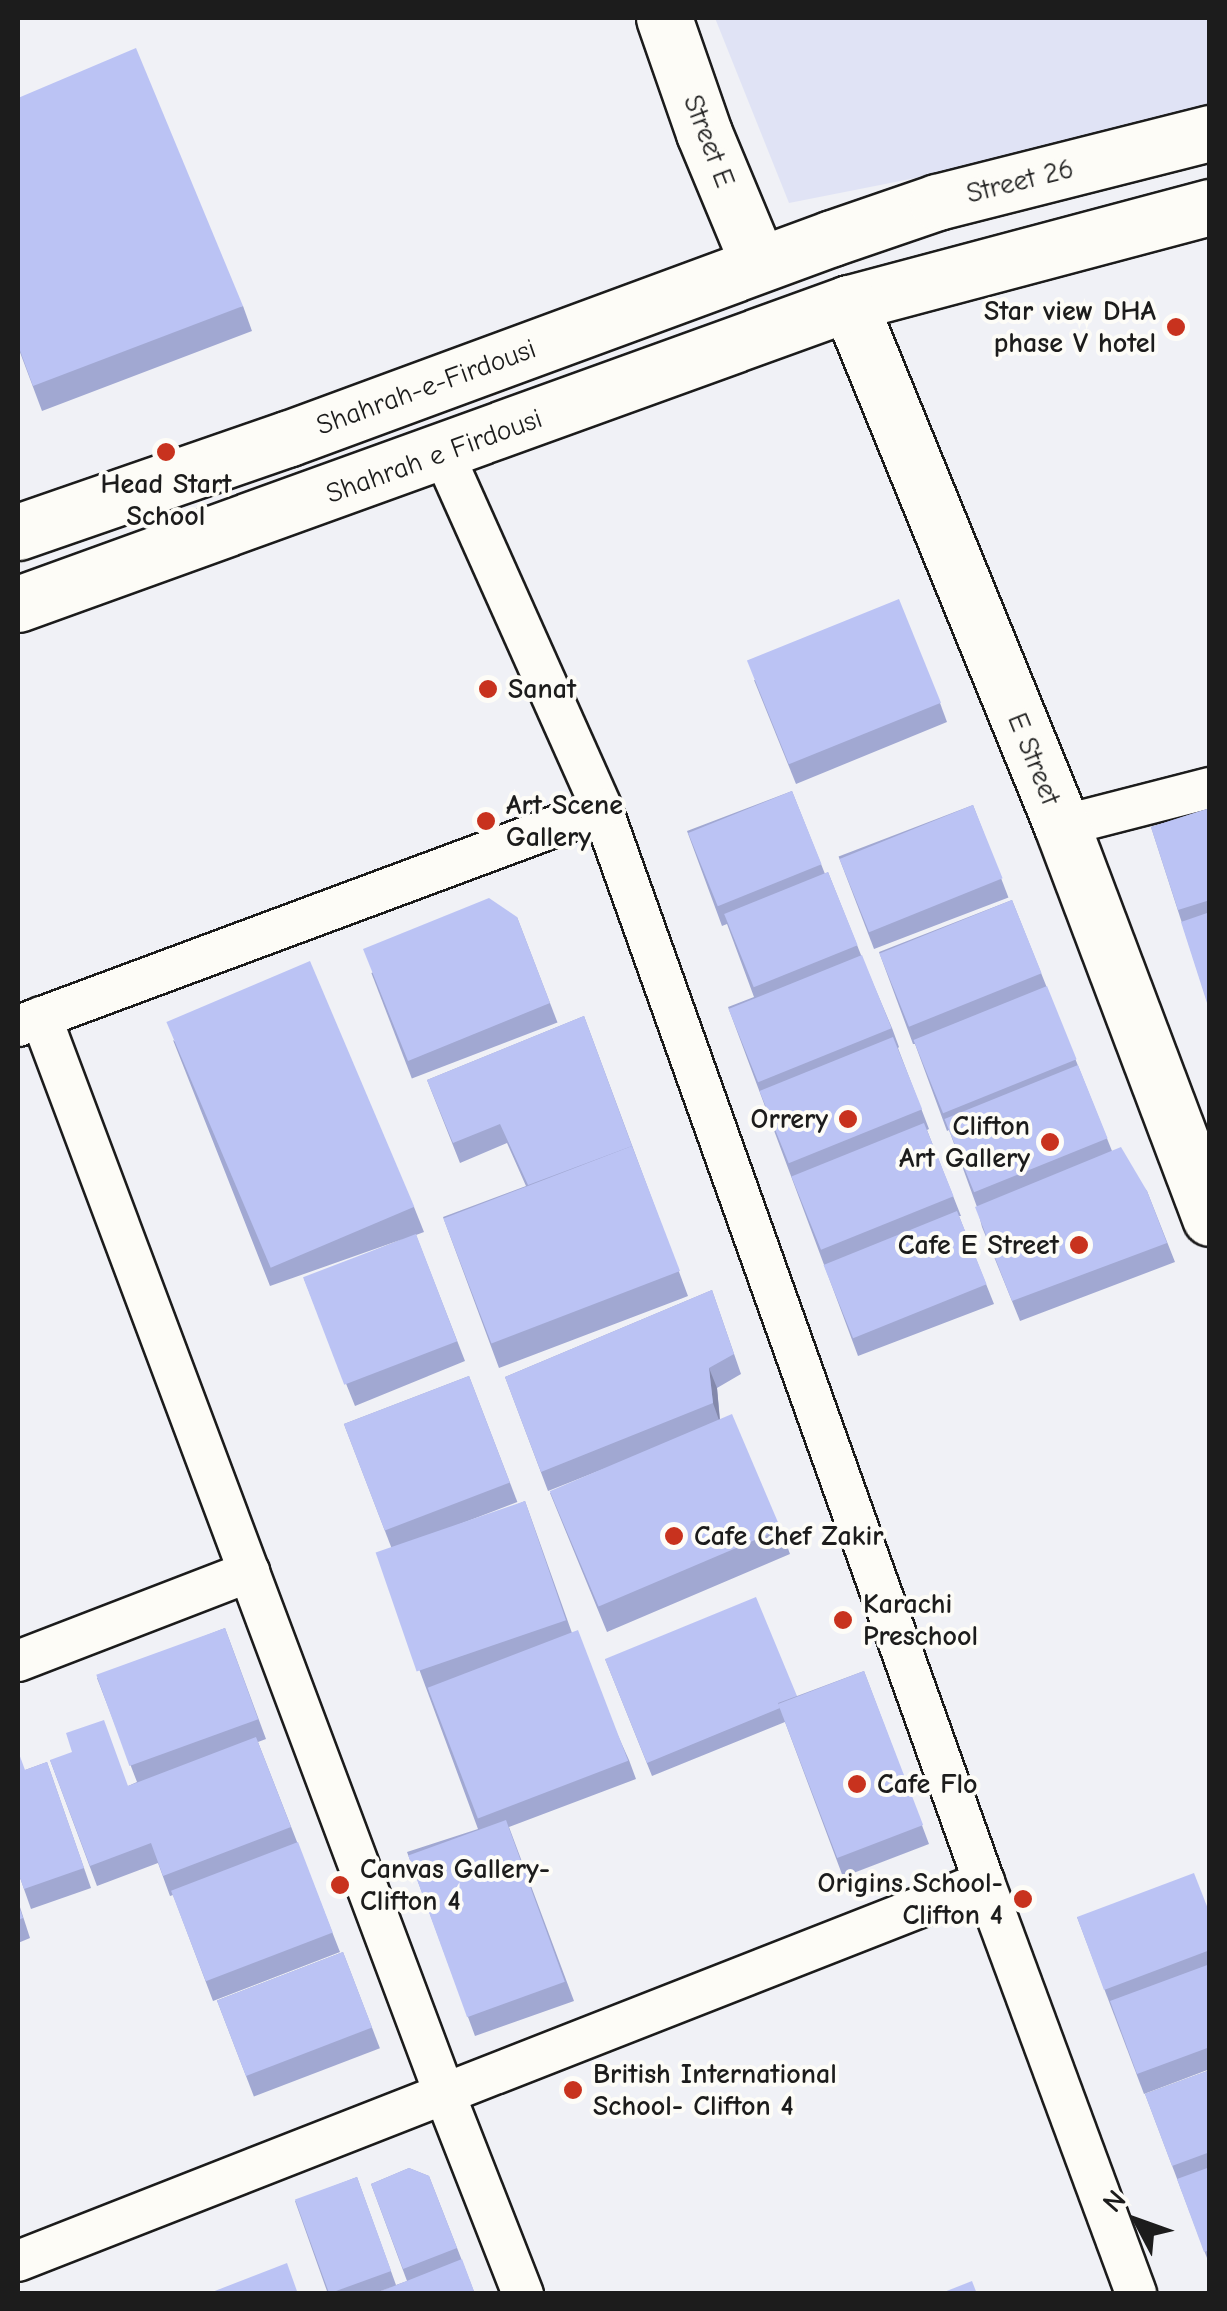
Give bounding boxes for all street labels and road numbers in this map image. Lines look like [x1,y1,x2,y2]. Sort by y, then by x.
street label: Street E [676,90,742,192]
street label: Street 26 [963,151,1077,211]
street label: Shahrah-e-Firdousi [312,332,540,442]
street label: Shahrah e Firdousi [321,401,547,511]
street label: E Street [1000,708,1068,810]

